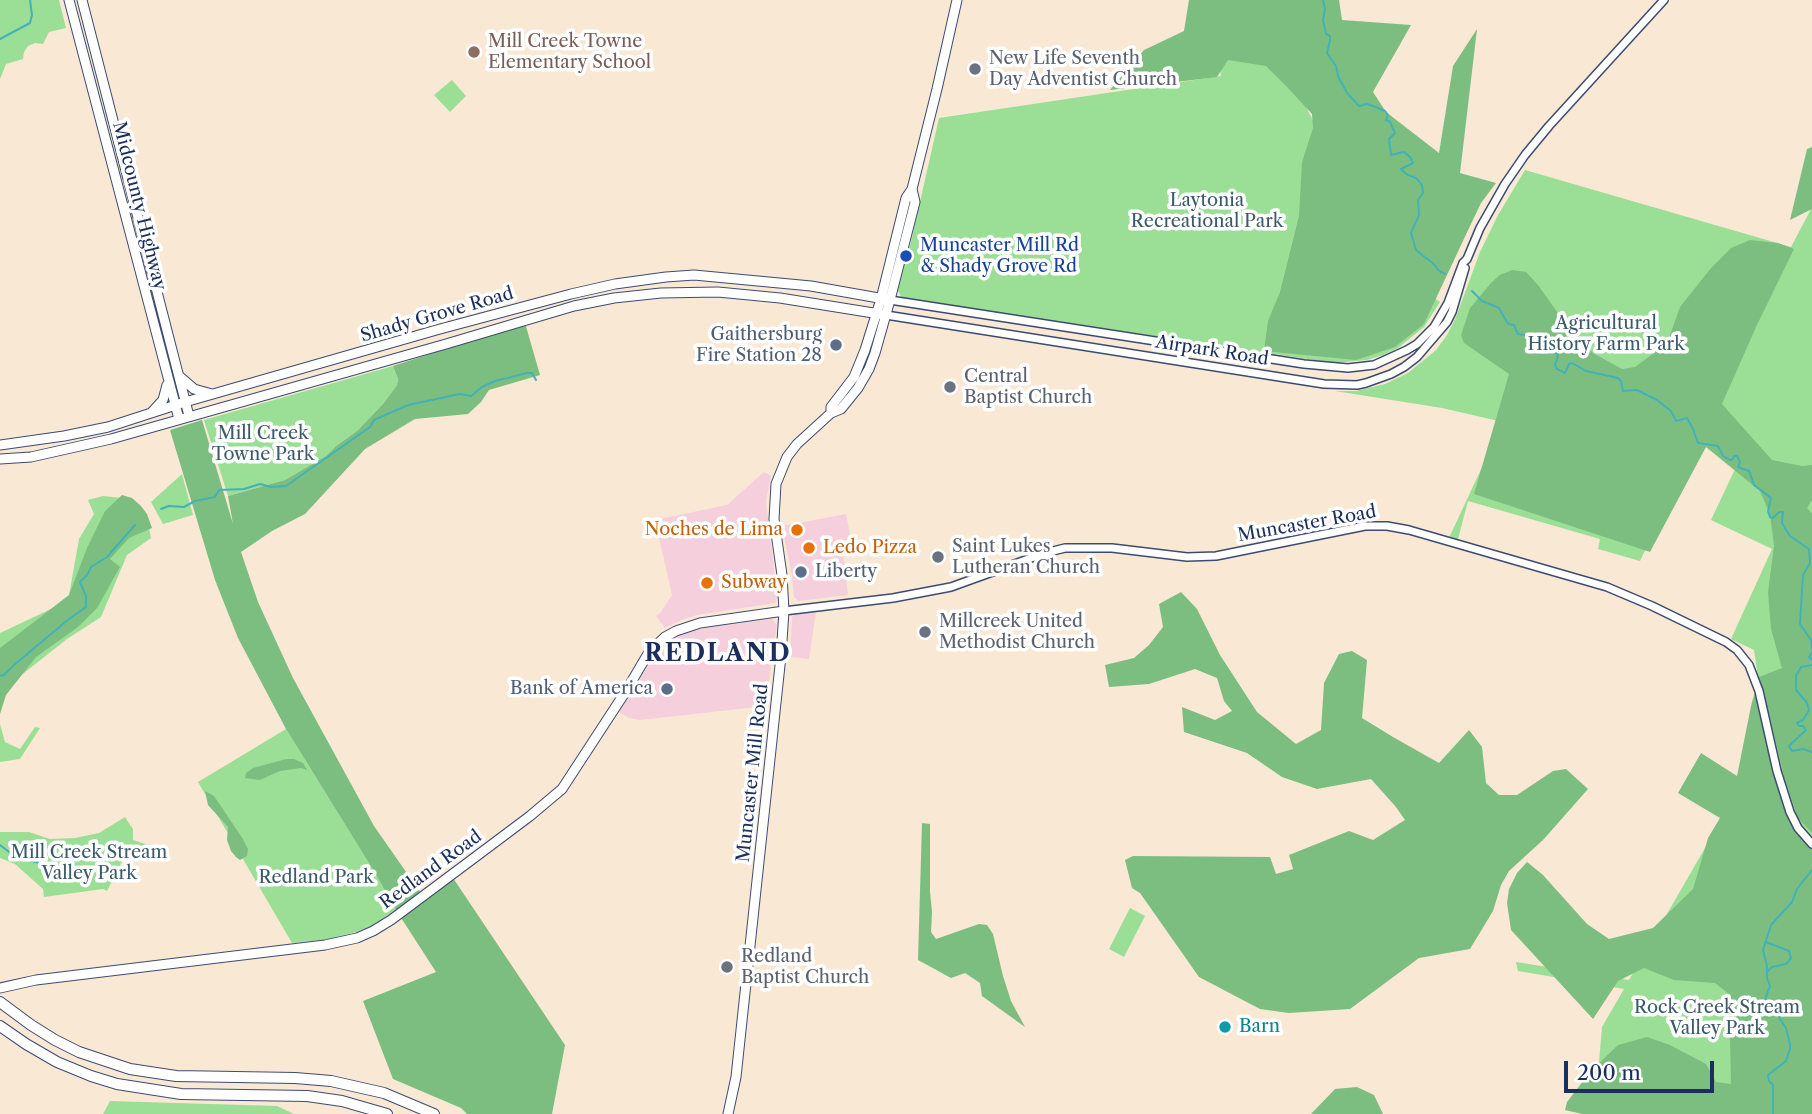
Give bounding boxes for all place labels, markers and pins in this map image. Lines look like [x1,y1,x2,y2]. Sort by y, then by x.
place label: Mill Creek Towne Elementary School [488,31,651,74]
marker: Mill Creek Towne Elementary School [466,44,482,60]
place label: New Life Seventh Day Adventist Church [989,48,1177,90]
marker: New Life Seventh Day Adventist Church [967,61,983,77]
place label: Muncaster Mill Rd & Shady Grove Rd [920,235,1079,278]
marker: Muncaster Mill Rd & Shady Grove Rd [898,248,914,264]
place label: Gaithersburg Fire Station 28 [696,324,822,366]
marker: Gaithersburg Fire Station 28 [828,337,844,353]
place label: Central Baptist Church [964,366,1092,408]
marker: Central Baptist Church [942,379,958,395]
place label: Noches de Lima [645,519,783,541]
marker: Noches de Lima [789,522,805,538]
place label: Saint Lukes Lutheran Church [952,536,1100,578]
place label: Ledo Pizza [823,537,917,559]
marker: Ledo Pizza [801,540,817,556]
marker: Saint Lukes Lutheran Church [930,549,946,565]
place label: Liberty [815,561,877,583]
marker: Liberty [793,564,809,580]
place label: Subway [721,572,787,594]
marker: Subway [699,575,715,591]
place label: Millcreek United Methodist Church [939,611,1095,654]
marker: Millcreek United Methodist Church [917,624,933,640]
place label: Bank of America [510,678,653,700]
marker: Bank of America [659,681,675,697]
place label: Redland Baptist Church [741,946,869,988]
marker: Redland Baptist Church [719,959,735,975]
place label: Barn [1239,1016,1280,1038]
marker: Barn [1217,1019,1233,1035]

